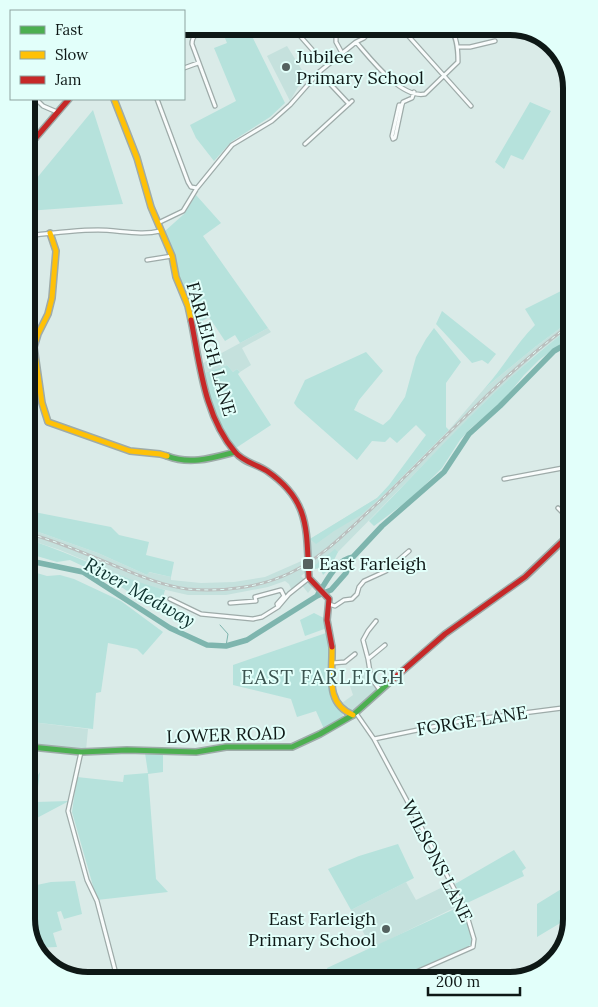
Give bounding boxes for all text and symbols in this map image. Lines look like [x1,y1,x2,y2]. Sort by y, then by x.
legend [10,10,185,100]
text: Fast [55,20,83,39]
text: Slow [55,45,88,64]
place label: Jubilee Primary School [295,45,424,89]
marker: Jubilee Primary School [280,61,292,73]
text: Jam [54,70,82,89]
street label: FARLEIGH LANE [181,279,242,419]
water label: River Medway [80,552,200,632]
place label: East Farleigh [319,552,427,575]
marker: East Farleigh [301,557,315,571]
district label: EAST FARLEIGH [241,664,405,689]
street label: FORGE LANE [415,700,529,741]
street label: LOWER ROAD [166,721,286,748]
street label: WILSONS LANE [397,796,478,926]
place label: East Farleigh Primary School [248,907,376,951]
marker: East Farleigh Primary School [380,923,392,935]
scale bar [428,964,520,996]
text: 200 m [436,972,480,991]

